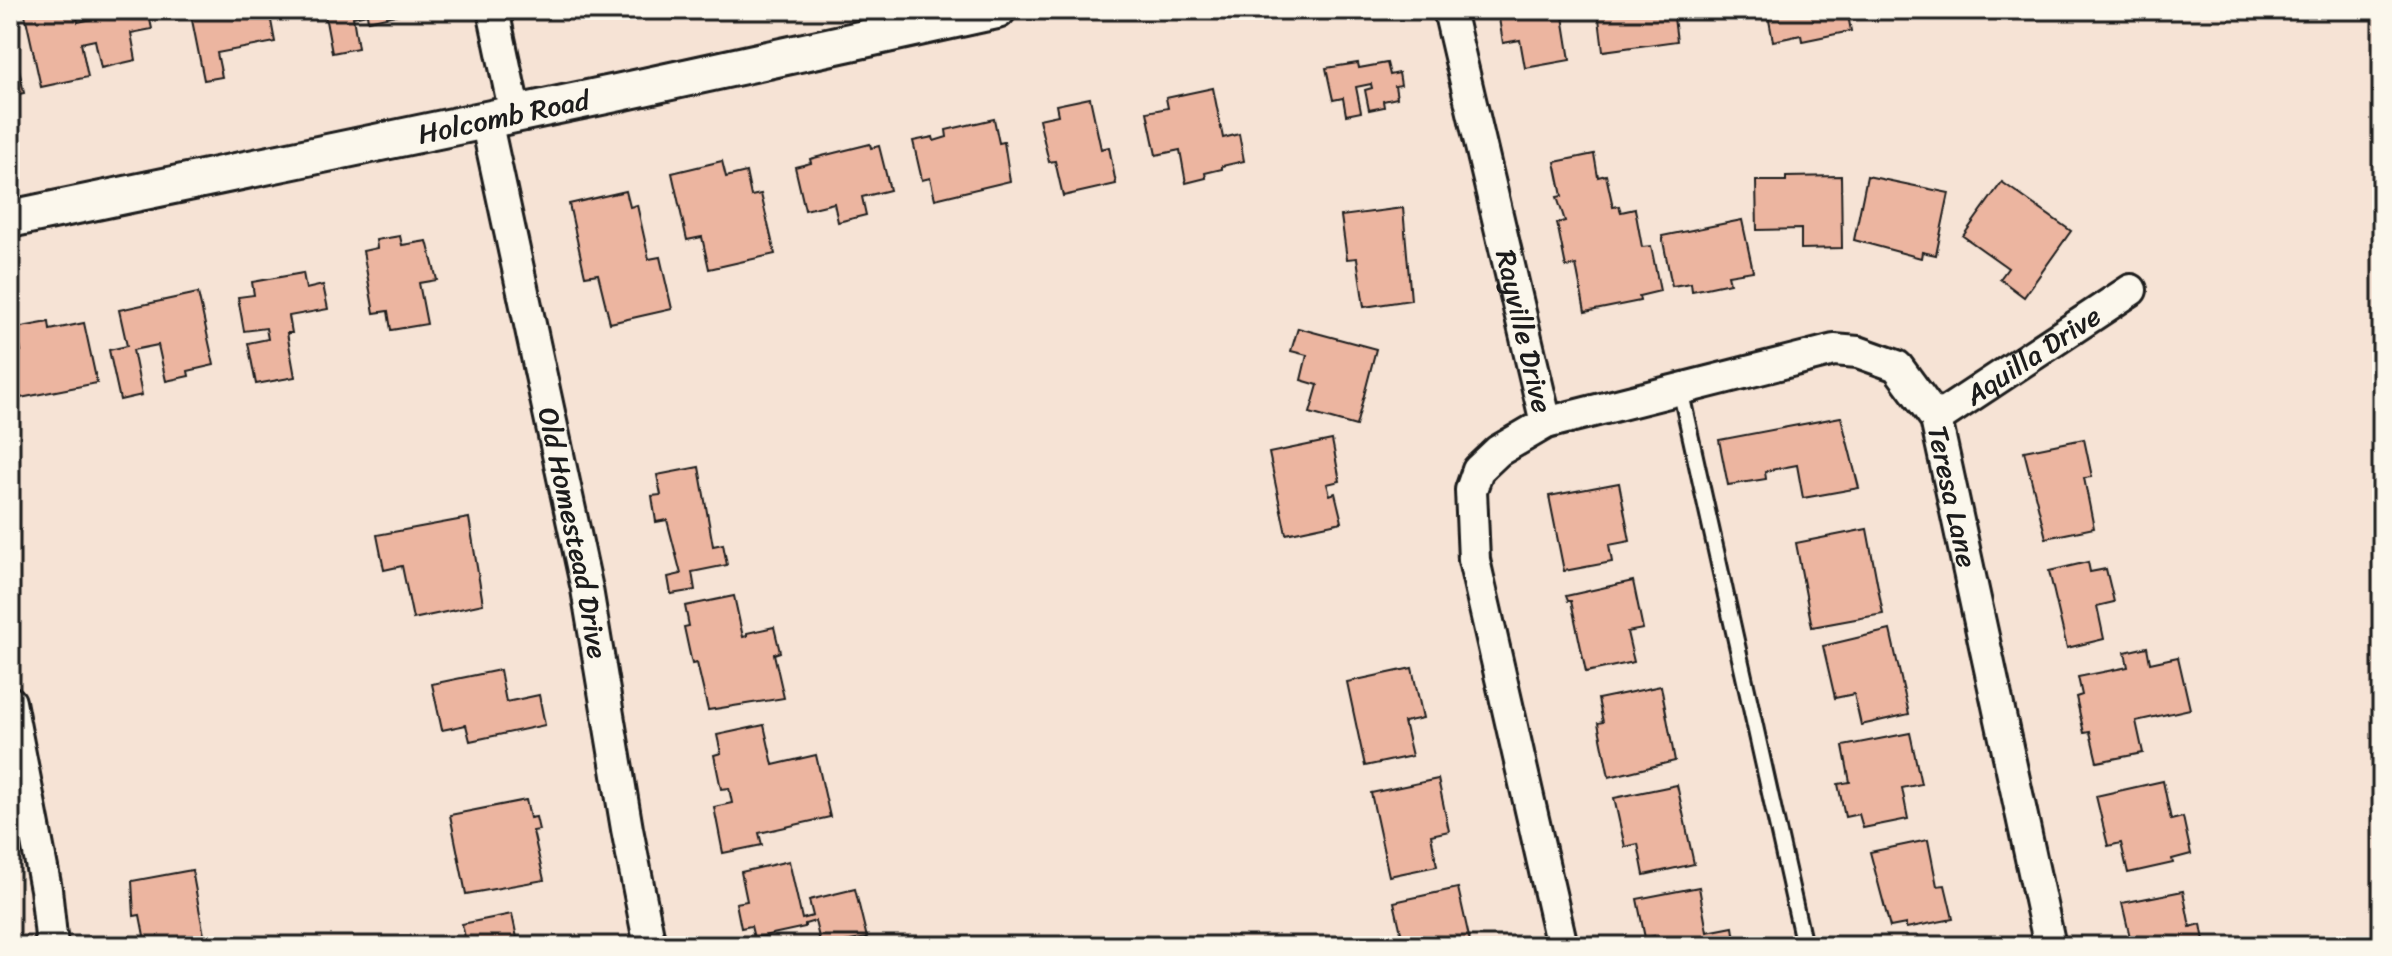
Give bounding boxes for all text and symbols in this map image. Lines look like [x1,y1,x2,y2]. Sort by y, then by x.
street label: Holcomb Road [413,74,596,158]
street label: Rayville Drive [1482,245,1567,418]
street label: Aquilla Drive [1954,292,2111,419]
street label: Old Homestead Drive [524,403,623,662]
street label: Teresa Lane [1914,421,1992,572]

